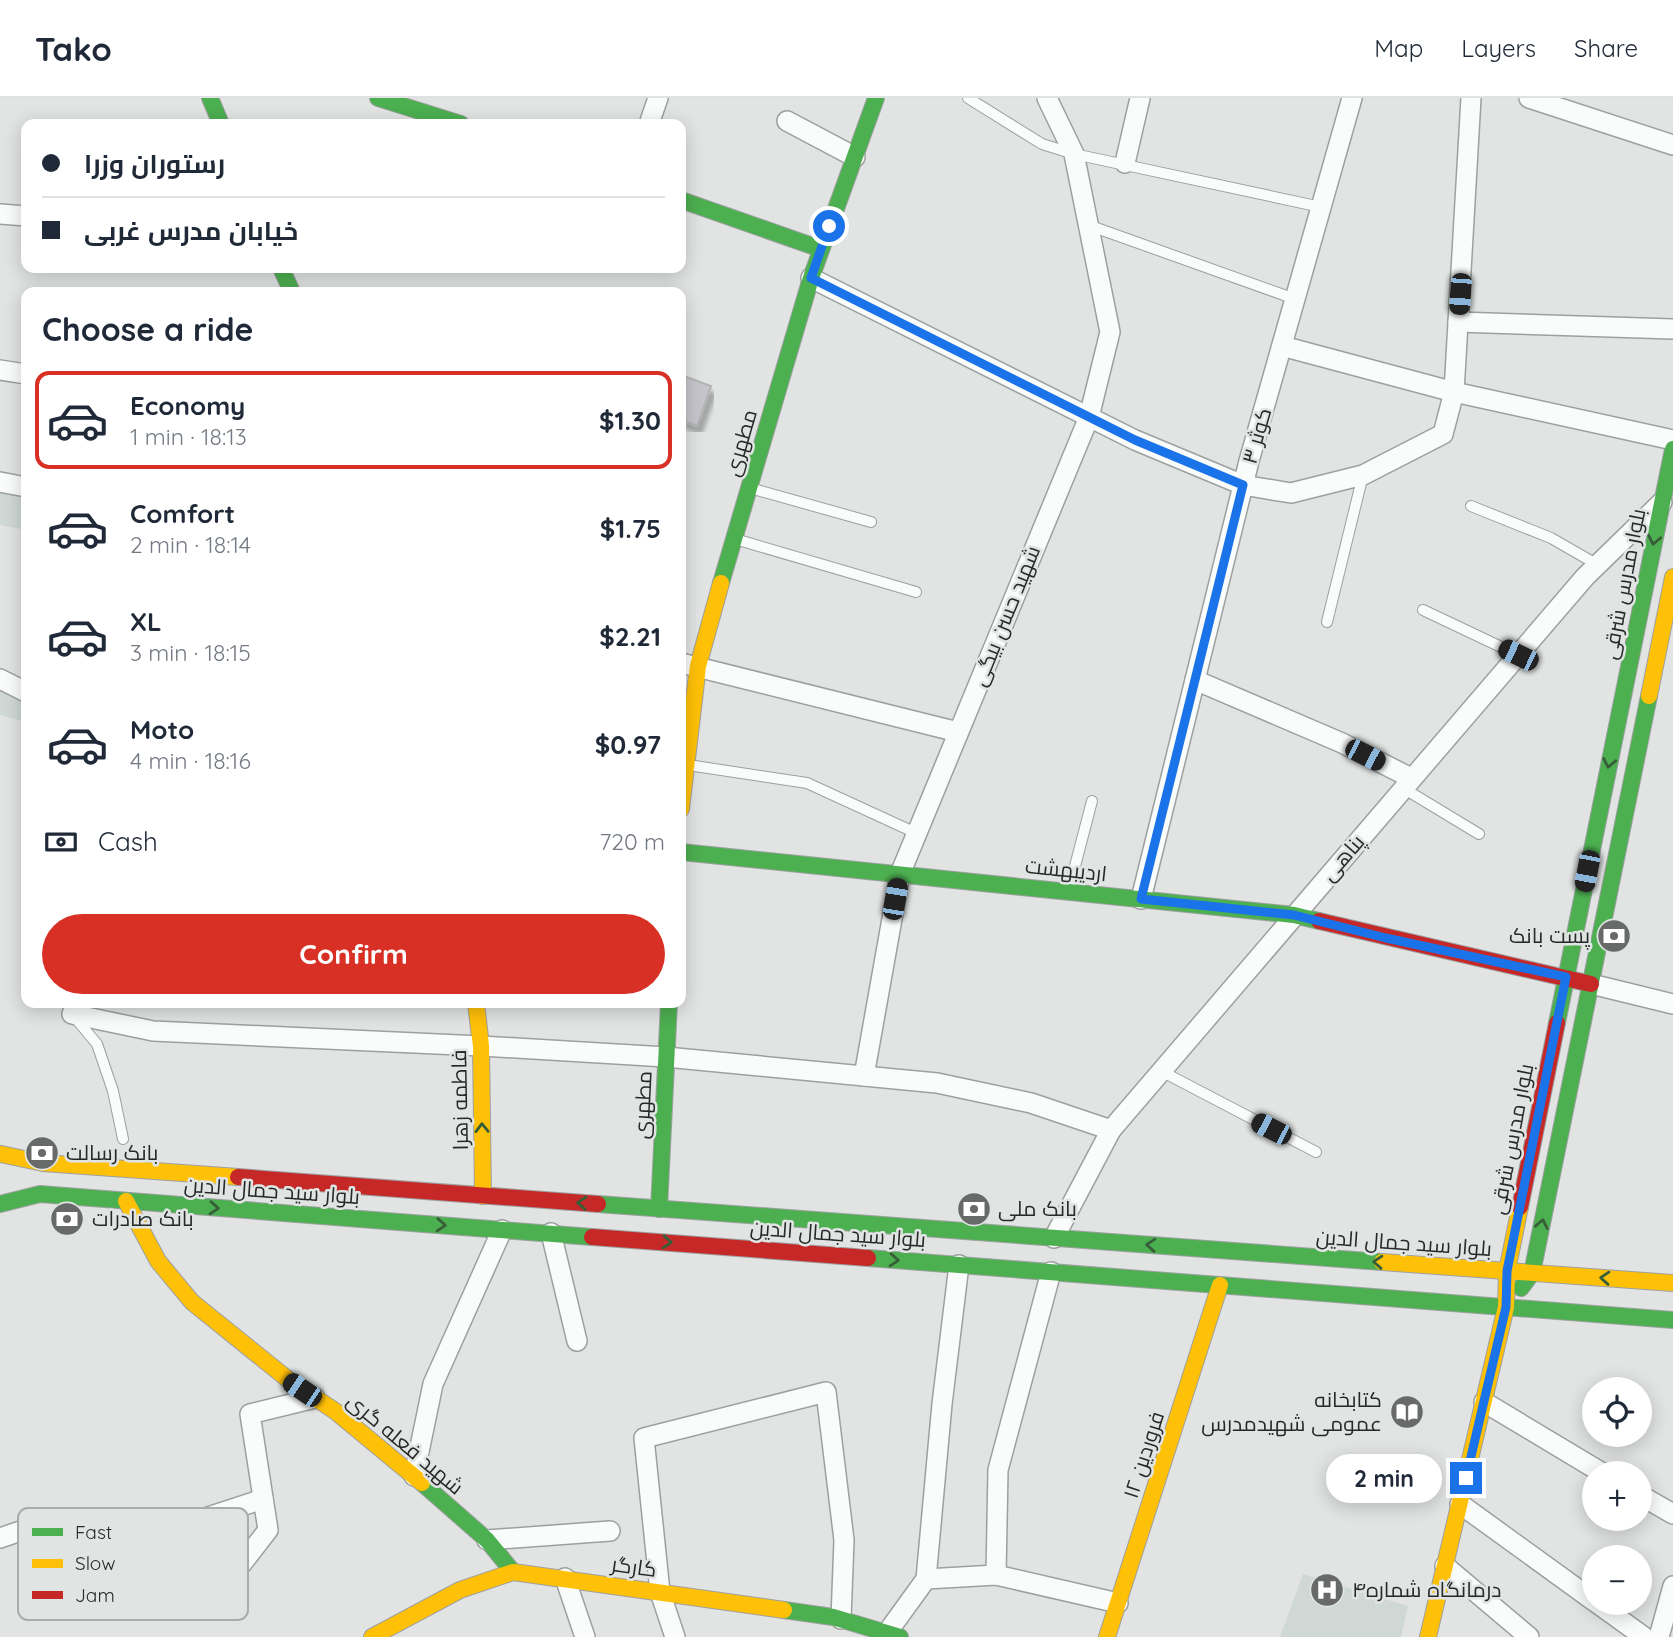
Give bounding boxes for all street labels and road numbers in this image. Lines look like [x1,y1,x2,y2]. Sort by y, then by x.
street label: کوثر ۳ [1236,405,1276,467]
street label: مطهری [718,406,763,479]
street label: بلوار مدرس شرقی [1596,506,1651,662]
street label: شهید حسن بیگی [965,542,1046,690]
street label: پناهی [1315,828,1371,887]
street label: اردیبهشت [1024,852,1108,887]
street label: فاطمه زهرا [445,1049,473,1151]
street label: بلوار مدرس شرقی [1484,1061,1539,1217]
street label: مطهری [627,1070,658,1140]
street label: بلوار سید جمال الدین [183,1171,361,1210]
street label: بلوار سید جمال الدین [749,1214,927,1253]
street label: بلوار سید جمال الدین [1315,1223,1493,1262]
street label: شهید فعله گری [341,1387,469,1500]
street label: ۱۲ فروردین [1117,1408,1170,1502]
street label: کارگر [609,1550,658,1582]

